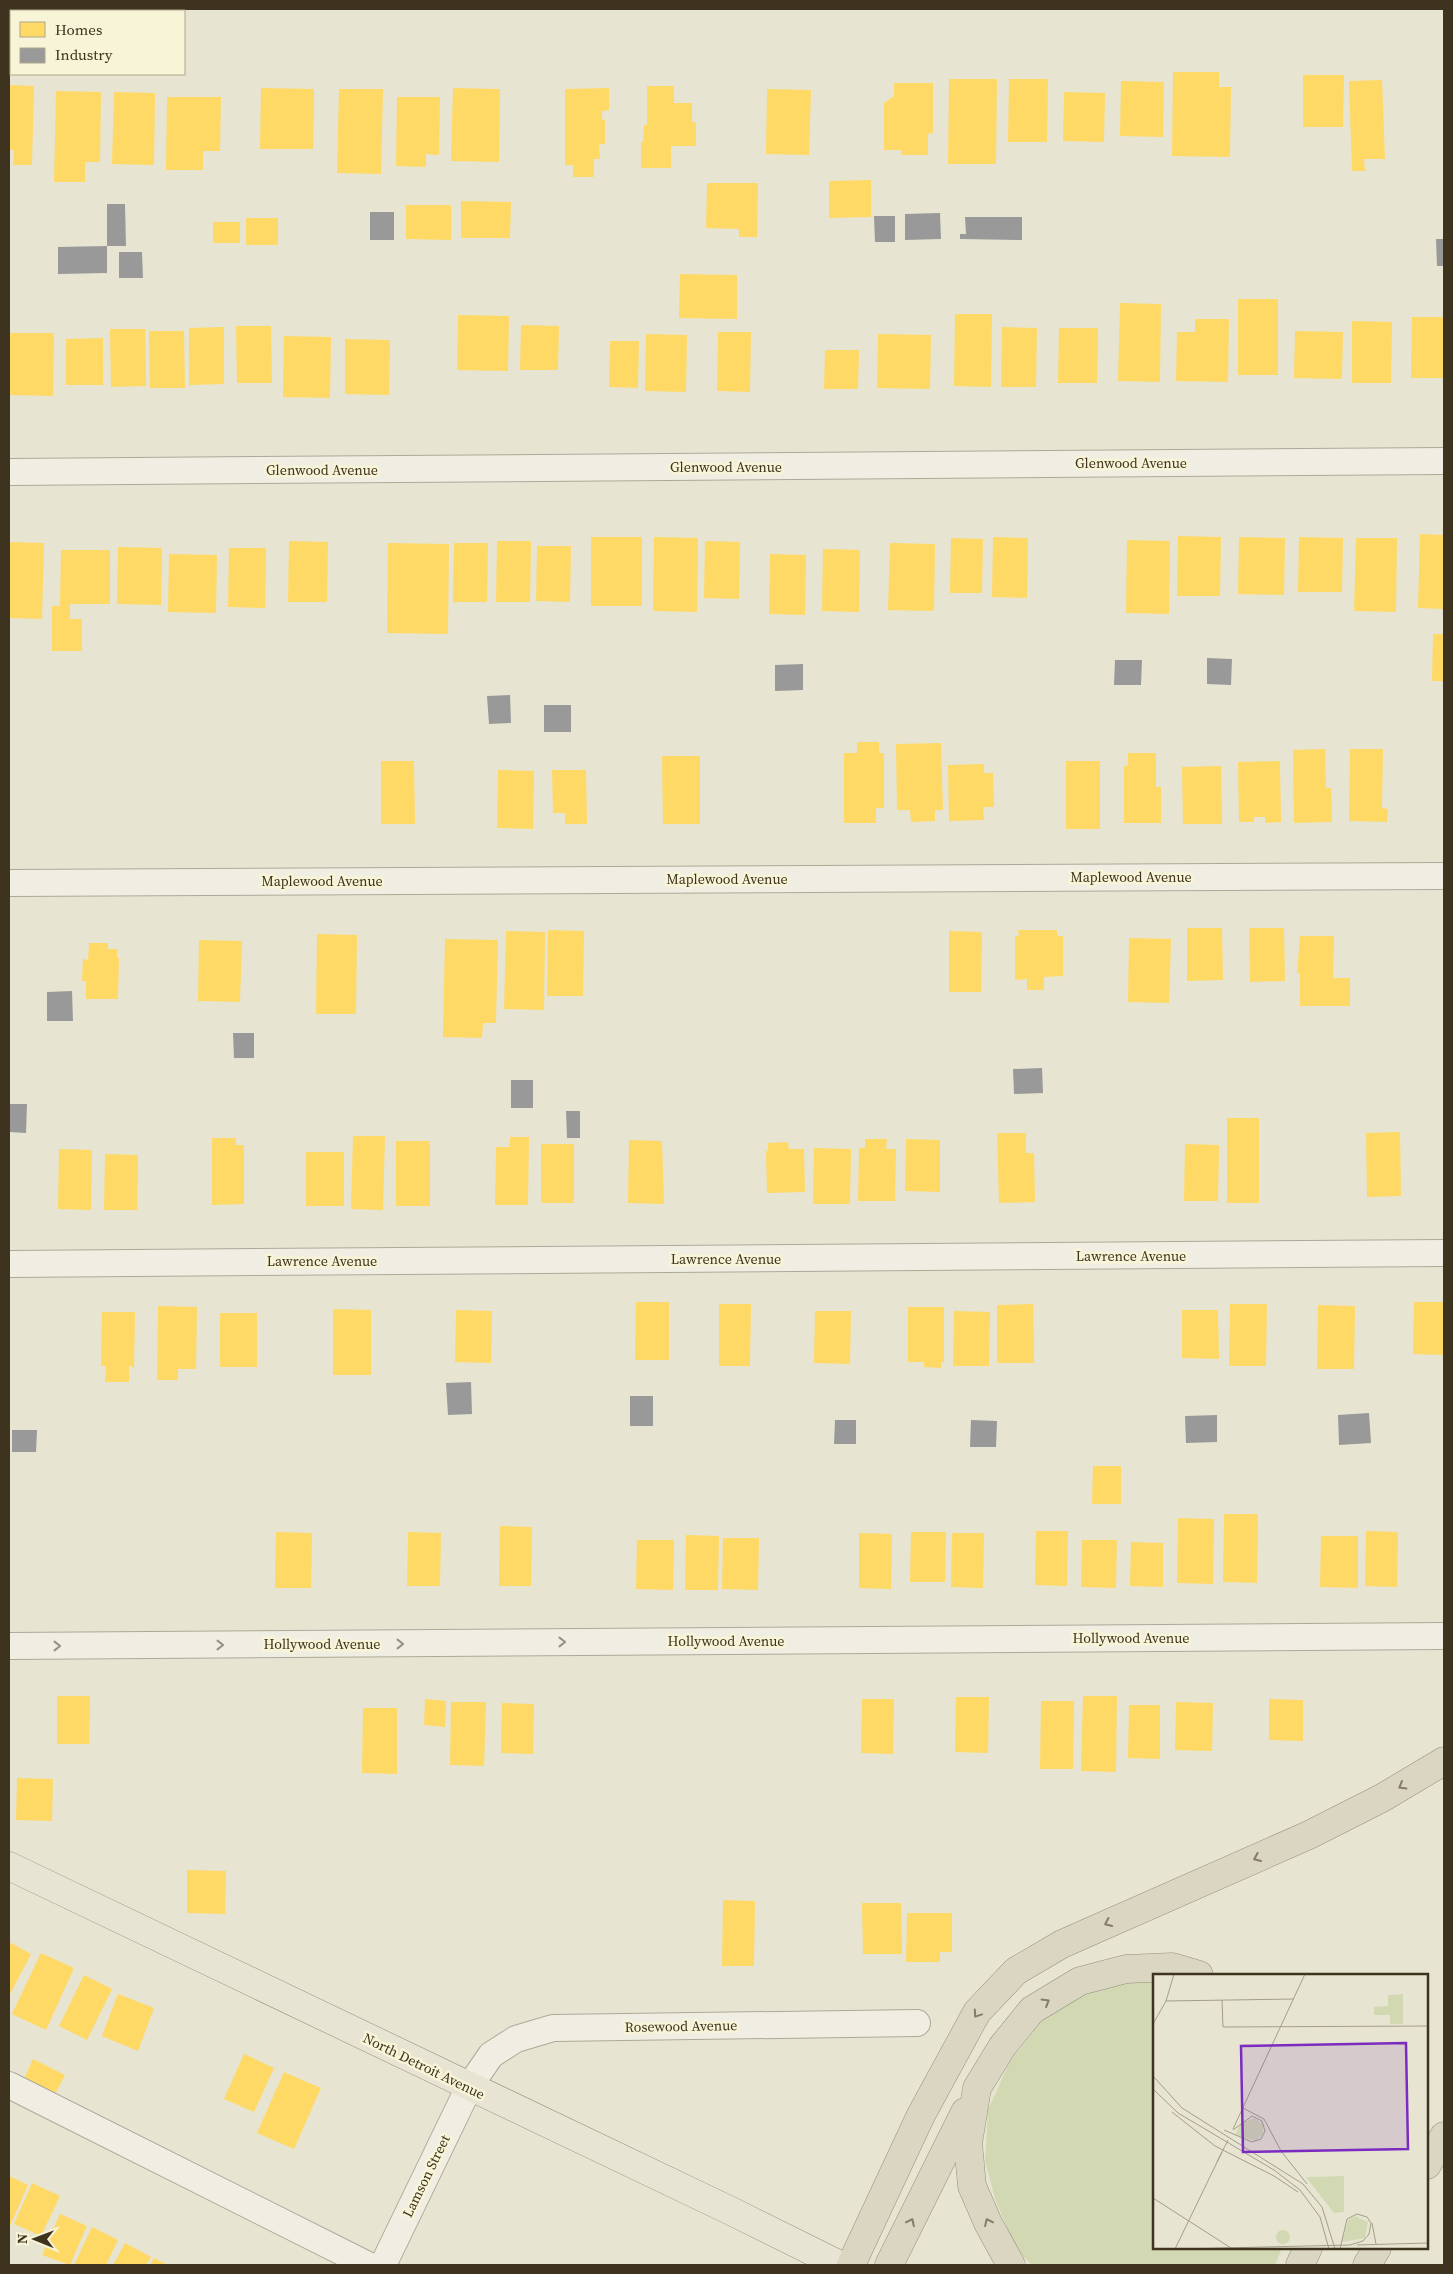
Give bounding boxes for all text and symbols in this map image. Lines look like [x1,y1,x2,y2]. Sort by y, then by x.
legend [10,10,185,75]
text: Homes [55,19,102,40]
text: Industry [55,44,113,65]
street label: Glenwood Avenue [1075,453,1187,473]
street label: Glenwood Avenue [670,457,782,477]
street label: Glenwood Avenue [266,460,378,480]
street label: Maplewood Avenue [1070,867,1192,887]
street label: Maplewood Avenue [666,869,788,889]
street label: Maplewood Avenue [261,871,383,891]
street label: Lawrence Avenue [1076,1246,1186,1266]
street label: Lawrence Avenue [671,1249,781,1269]
street label: Lawrence Avenue [267,1251,377,1271]
street label: Hollywood Avenue [1073,1628,1189,1648]
street label: Hollywood Avenue [668,1631,784,1651]
street label: Hollywood Avenue [264,1634,380,1654]
one-way arrow [559,1637,567,1648]
one-way arrow [396,1639,404,1649]
one-way arrow [216,1640,224,1650]
one-way arrow [54,1641,62,1651]
one-way arrow [1399,1779,1408,1789]
one-way arrow [1253,1852,1262,1863]
one-way arrow [1104,1917,1113,1928]
inset map [1153,1974,1428,2249]
one-way arrow [1040,1998,1049,2008]
one-way arrow [974,2008,983,2018]
street label: Rosewood Avenue [624,2015,738,2037]
street label: North Detroit Avenue [360,2028,488,2104]
street label: Lamson Street [397,2131,455,2221]
north arrow [10,2214,60,2264]
one-way arrow [905,2218,915,2227]
one-way arrow [983,2218,994,2227]
text: N [12,2233,32,2244]

